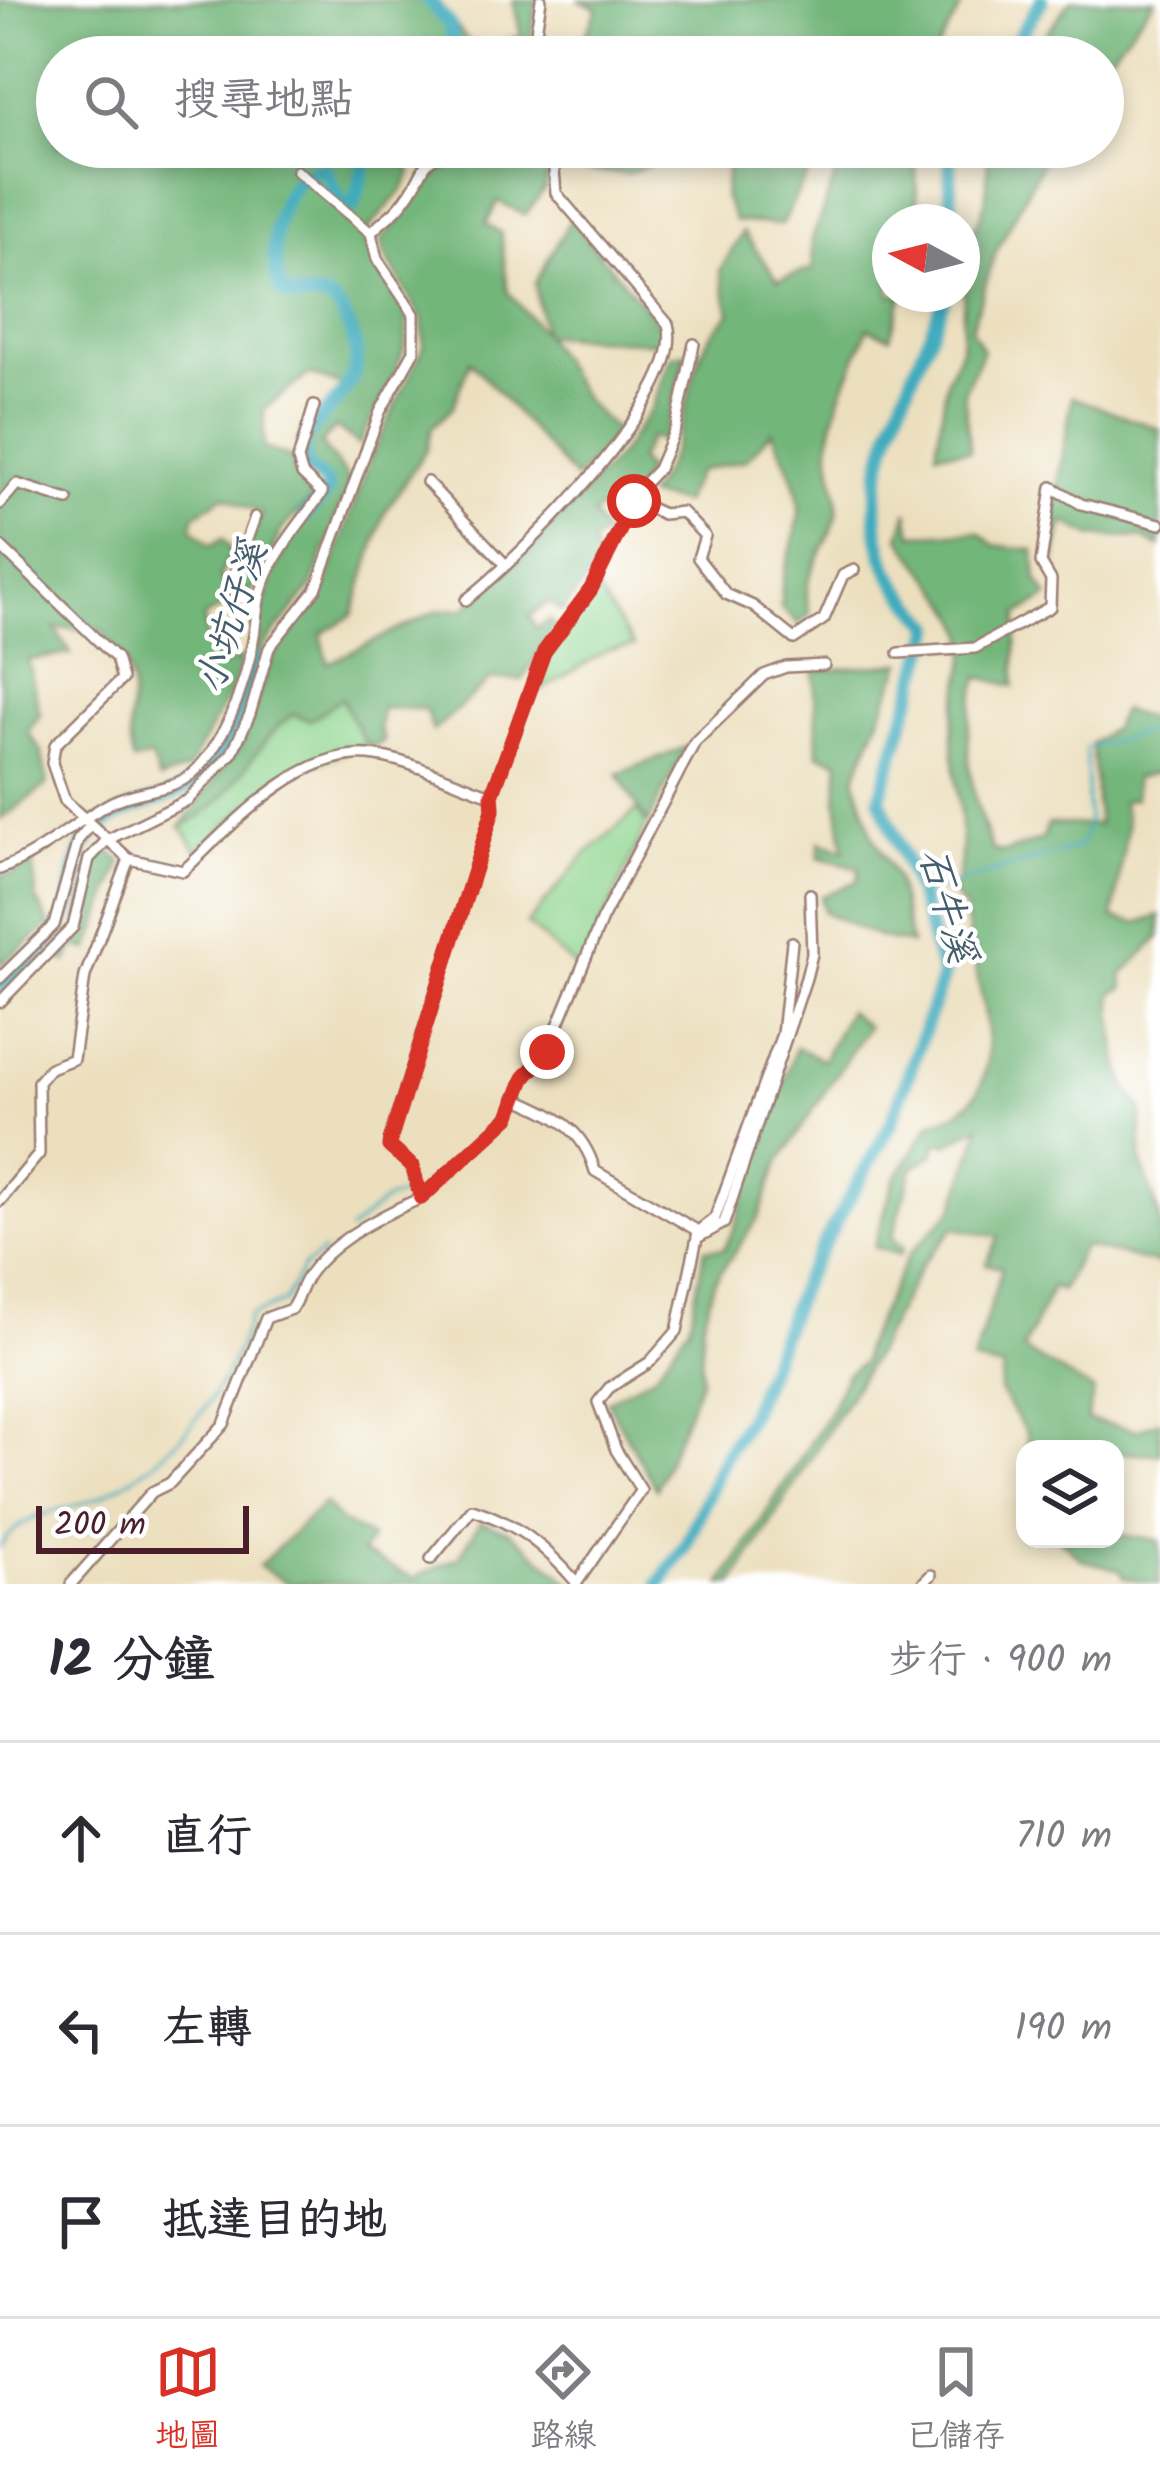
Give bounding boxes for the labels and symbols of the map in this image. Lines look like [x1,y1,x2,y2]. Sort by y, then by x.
north arrow [872,204,980,312]
route start [607,474,661,528]
water label: 小坑仔溪 [181,533,287,702]
water label: 石牛溪 [899,841,992,973]
route end [520,1025,574,1079]
scale bar [36,1500,249,1553]

